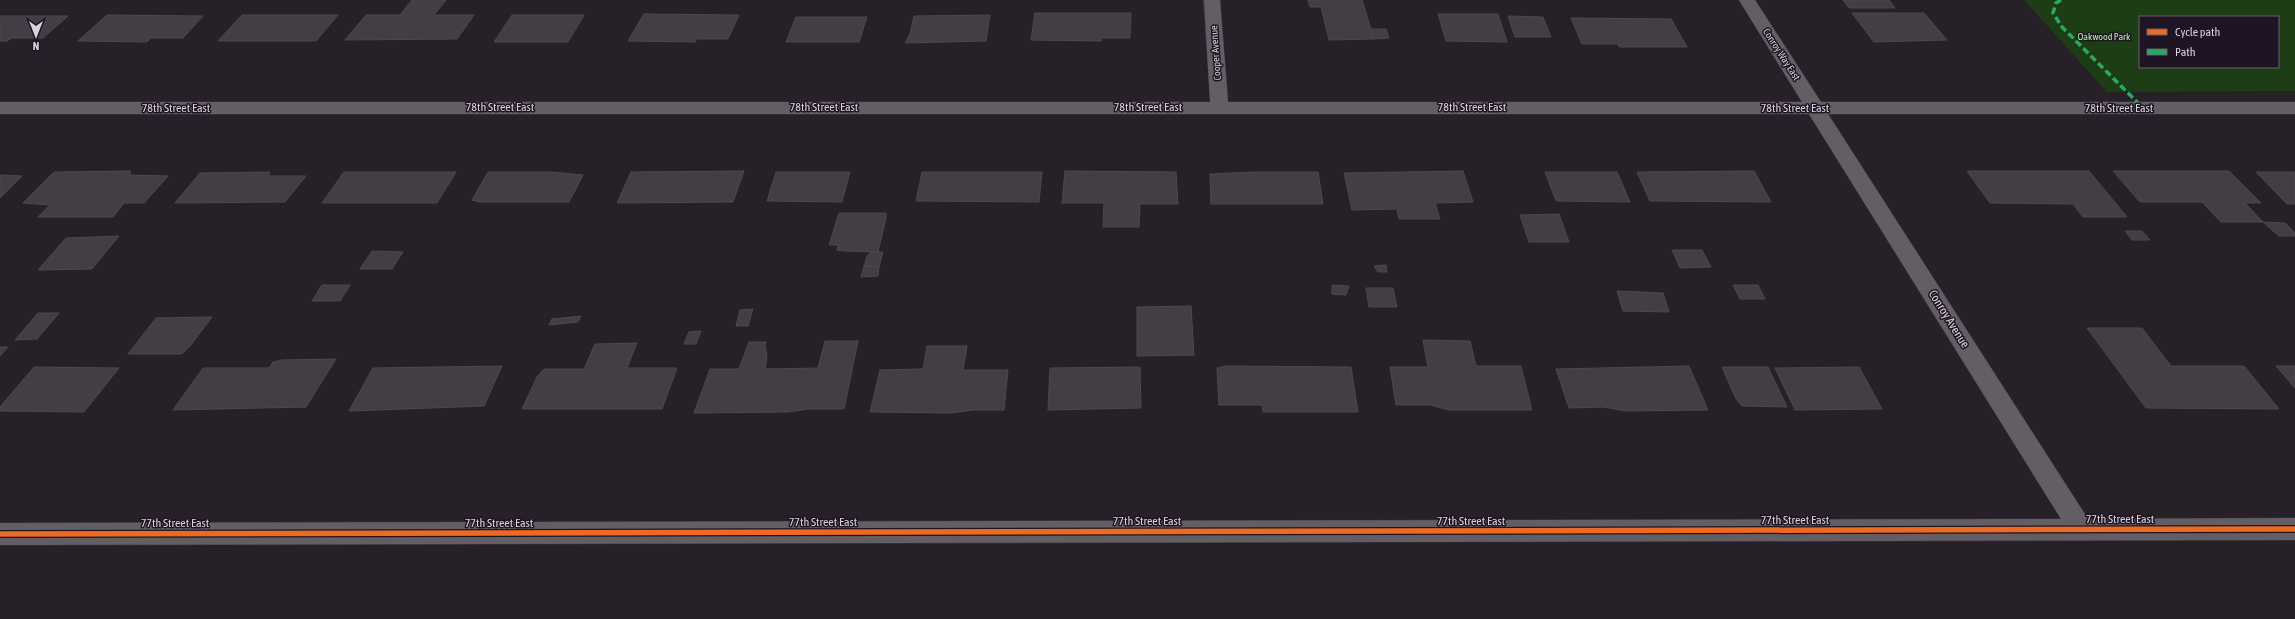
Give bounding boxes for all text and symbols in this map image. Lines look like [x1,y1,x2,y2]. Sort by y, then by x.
north arrow [16,16,56,56]
legend [2139,16,2279,68]
street label: Cooper Avenue [1208,25,1223,81]
text: Cycle path [2175,25,2220,39]
street label: Conroy Way East [1761,26,1802,82]
park label: Oakwood Park [2078,31,2131,42]
text: N [33,40,39,52]
text: Path [2175,45,2196,59]
street label: 78th Street East [466,100,535,114]
street label: 78th Street East [790,100,859,114]
street label: 78th Street East [1114,100,1183,114]
street label: 78th Street East [1438,100,1507,114]
street label: 78th Street East [142,101,211,115]
street label: 78th Street East [1761,101,1830,115]
street label: 78th Street East [2085,101,2154,115]
street label: Conroy Avenue [1926,287,1972,351]
street label: 77th Street East [2086,512,2155,526]
street label: 77th Street East [1761,513,1830,527]
street label: 77th Street East [1113,514,1182,528]
street label: 77th Street East [1437,514,1506,528]
street label: 77th Street East [789,515,858,529]
street label: 77th Street East [141,516,210,530]
street label: 77th Street East [465,516,534,530]

